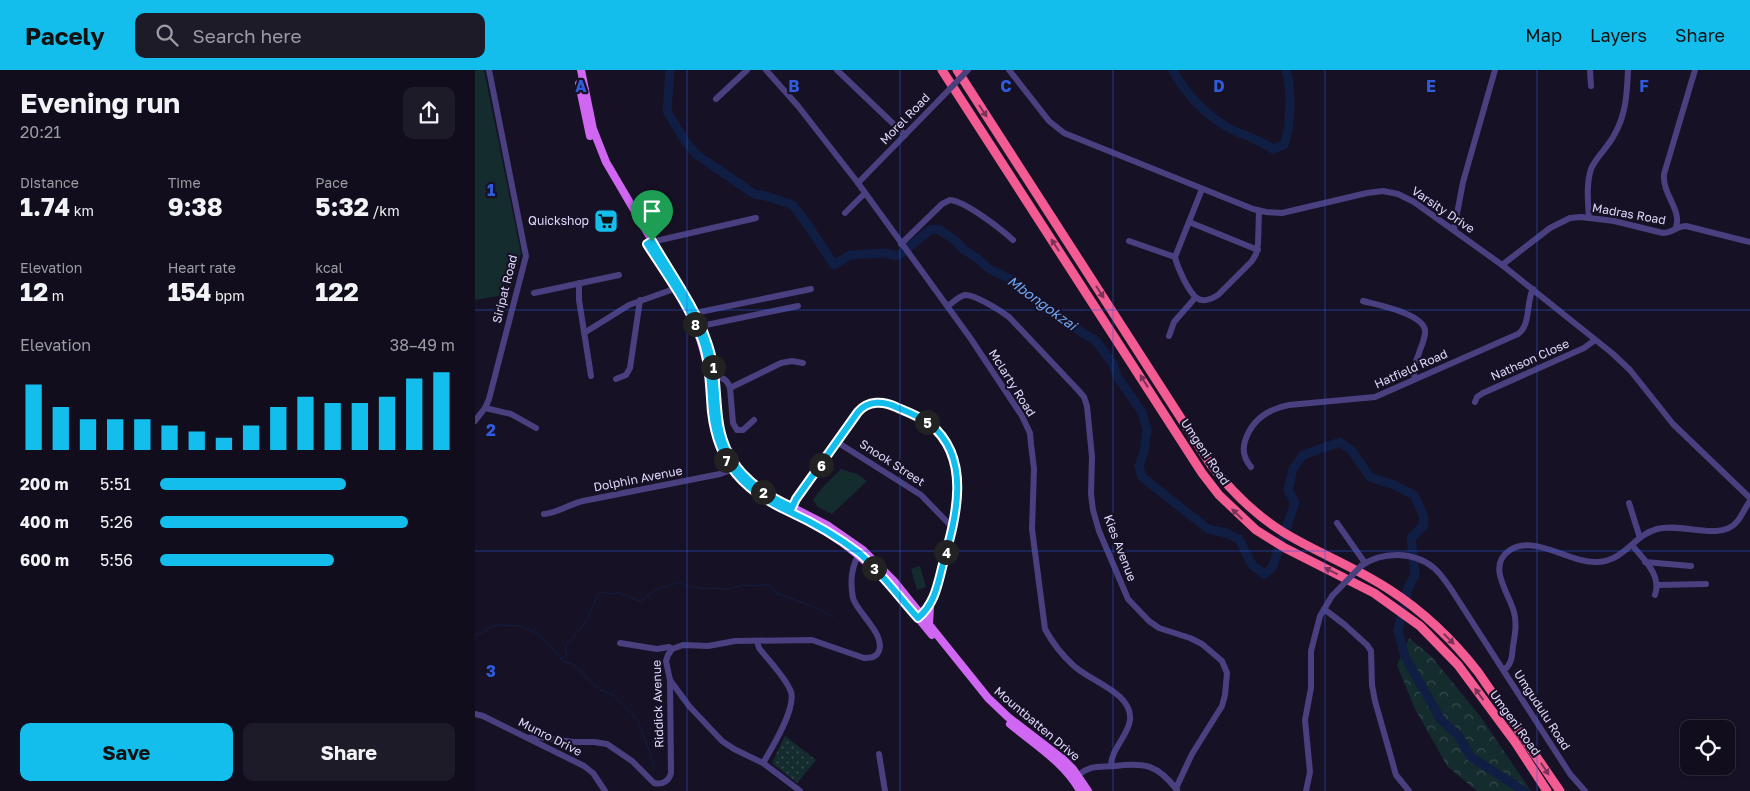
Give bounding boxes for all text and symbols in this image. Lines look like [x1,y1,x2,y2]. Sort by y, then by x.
search box [135,13,485,58]
text: Pacely [25,21,105,50]
icon: search [153,21,181,49]
text: Search here [193,24,301,47]
text: Map [1525,24,1562,46]
text: Layers [1590,24,1647,46]
text: Share [1675,24,1725,46]
text: A [575,76,587,96]
text: B [788,76,800,96]
text: C [1000,76,1012,96]
text: D [1213,76,1225,96]
text: E [1426,76,1436,96]
text: F [1639,76,1649,96]
text: Evening run [20,86,180,119]
button: share [403,87,455,139]
street label: Morel Road [877,90,933,147]
one-way arrow [979,104,988,118]
text: 20:21 [20,122,61,142]
text: Distance [20,174,79,191]
text: Time [168,174,201,191]
text: Pace [315,174,348,191]
text: 1 [487,180,495,200]
street label: Varsity Drive [1409,183,1478,236]
pin [631,190,673,241]
text: 1.74 [20,191,70,222]
text: 9:38 [168,191,223,222]
text: 5:32 [315,191,369,222]
icon: arrive [638,197,666,225]
street label: Madras Road [1591,200,1667,227]
text: km [70,202,94,219]
text: /km [369,202,400,219]
supermarket icon: Quickshop [593,208,619,234]
place label: Quickshop [528,213,589,228]
one-way arrow [1050,238,1060,252]
street label: Siripat Road [489,253,520,325]
text: Elevation [20,259,82,276]
text: Heart rate [168,259,236,276]
text: kcal [315,259,343,276]
water label: Mbongokzai [1004,272,1082,335]
text: 12 [20,276,48,307]
text: 154 [168,276,211,307]
text: 122 [315,276,359,307]
one-way arrow [1095,285,1105,298]
text: m [48,287,64,304]
text: bpm [211,287,245,304]
pin: 8 [683,312,707,336]
text: 8 [691,316,700,333]
text: Elevation [20,335,91,355]
text: 38–49 m [390,335,455,355]
street label: Nathson Close [1488,336,1571,384]
street label: Mclarty Road [986,346,1039,419]
street label: Hatfield Road [1372,346,1450,391]
pin: 1 [701,354,725,380]
text: 1 [710,359,717,376]
one-way arrow [1139,375,1148,388]
pin: 5 [915,410,939,434]
text: 5 [923,414,932,431]
street label: Umgeni Road [1178,416,1233,488]
text: 2 [486,420,496,440]
street label: Snook Street [857,436,928,489]
pin: 7 [713,448,739,472]
text: 7 [723,452,730,469]
pin: 6 [809,452,833,478]
text: 6 [817,457,826,474]
street label: Dolphin Avenue [592,463,684,494]
text: 200 m [20,474,69,494]
text: 5:51 [100,474,131,494]
pin: 2 [751,480,775,504]
text: 2 [759,484,768,501]
one-way arrow [1232,508,1244,520]
text: 400 m [20,512,69,532]
text: 5:26 [100,512,133,532]
street label: Kies Avenue [1101,512,1140,583]
pin: 4 [933,540,959,564]
text: 4 [942,544,951,561]
text: 600 m [20,550,69,570]
text: 5:56 [100,550,133,570]
pin: 3 [861,556,887,580]
text: 3 [870,560,879,577]
one-way arrow [1323,567,1338,575]
one-way arrow [1443,633,1455,645]
street label: Riddick Avenue [648,660,667,748]
text: 3 [486,661,496,681]
street label: Umgudulu Road [1511,667,1574,752]
street label: Mountbatten Drive [991,683,1083,764]
one-way arrow [1474,687,1484,701]
street label: Umgeni Road [1487,687,1544,758]
street label: Munro Drive [516,714,585,759]
map controls [1680,720,1735,775]
button: locate [1680,720,1735,775]
button: Save [20,723,233,781]
button: Share [243,723,455,781]
one-way arrow [1540,763,1550,776]

